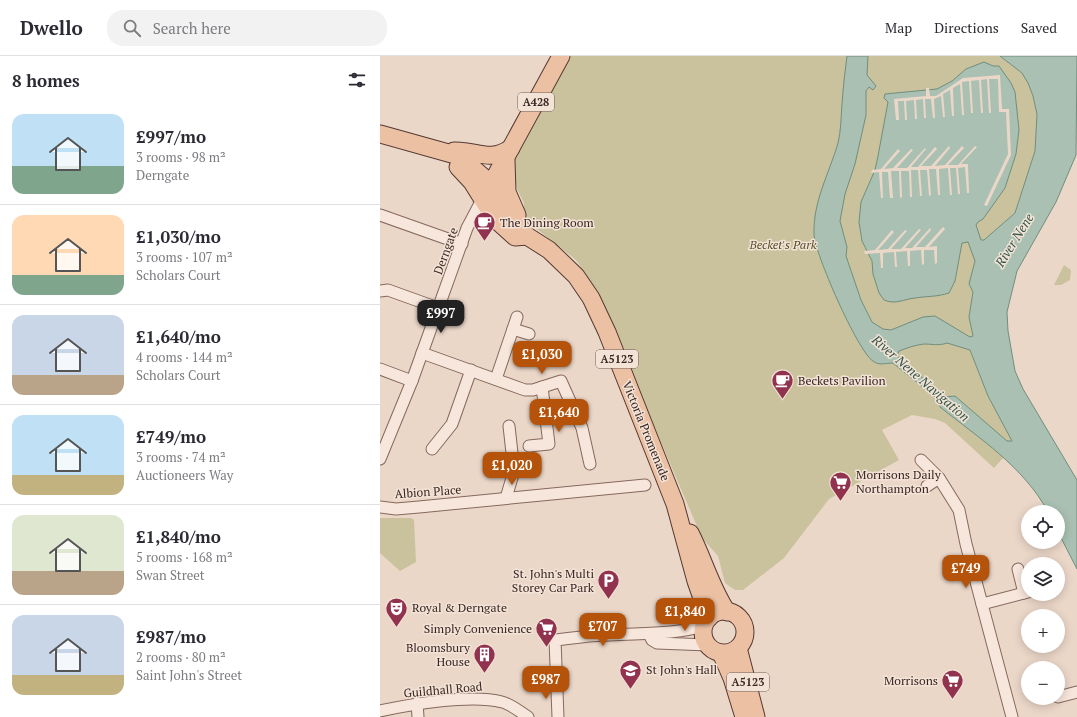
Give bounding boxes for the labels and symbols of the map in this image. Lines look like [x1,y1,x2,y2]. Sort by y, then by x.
road number: A428 [518,93,554,111]
cafe icon: The Dining Room [472,210,498,243]
water label: River Nene [990,210,1038,271]
place label: The Dining Room [500,215,594,230]
street label: Derngate [430,225,461,276]
park label: Becket's Park [748,237,817,252]
pin: £997 [417,300,465,334]
water label: River Nene Navigation [868,330,974,425]
pin: £1,030 [509,341,575,375]
road number: A5123 [596,350,638,368]
cafe icon: Beckets Pavilion [769,368,795,401]
place label: Beckets Pavilion [798,373,886,388]
street label: Victoria Promenade [620,379,673,483]
pin: £1,640 [526,399,592,433]
pin: £1,020 [479,452,545,486]
place label: Morrisons Daily Northampton [856,467,942,496]
supermarket icon: Morrisons Daily Northampton [827,469,853,502]
street label: Albion Place [394,482,462,501]
pin: £749 [942,555,990,589]
place label: St. John's Multi Storey Car Park [512,566,595,595]
parking icon: St. John's Multi Storey Car Park [596,568,622,601]
theatre icon: Royal & Derngate [383,595,409,628]
pin: £1,840 [652,598,718,632]
place label: Royal & Derngate [412,600,507,615]
pin: £707 [579,613,627,647]
supermarket icon: Simply Convenience [534,616,560,649]
place label: Simply Convenience [424,621,532,636]
place label: Bloomsbury House [406,640,471,669]
building icon: Bloomsbury House [472,642,498,675]
school or university icon: St John's Hall [618,657,644,690]
place label: St John's Hall [646,662,718,677]
pin: £987 [522,666,570,700]
supermarket icon: Morrisons [940,668,966,701]
road number: A5123 [727,673,769,691]
place label: Morrisons [884,673,938,688]
street label: Guildhall Road [403,679,483,700]

